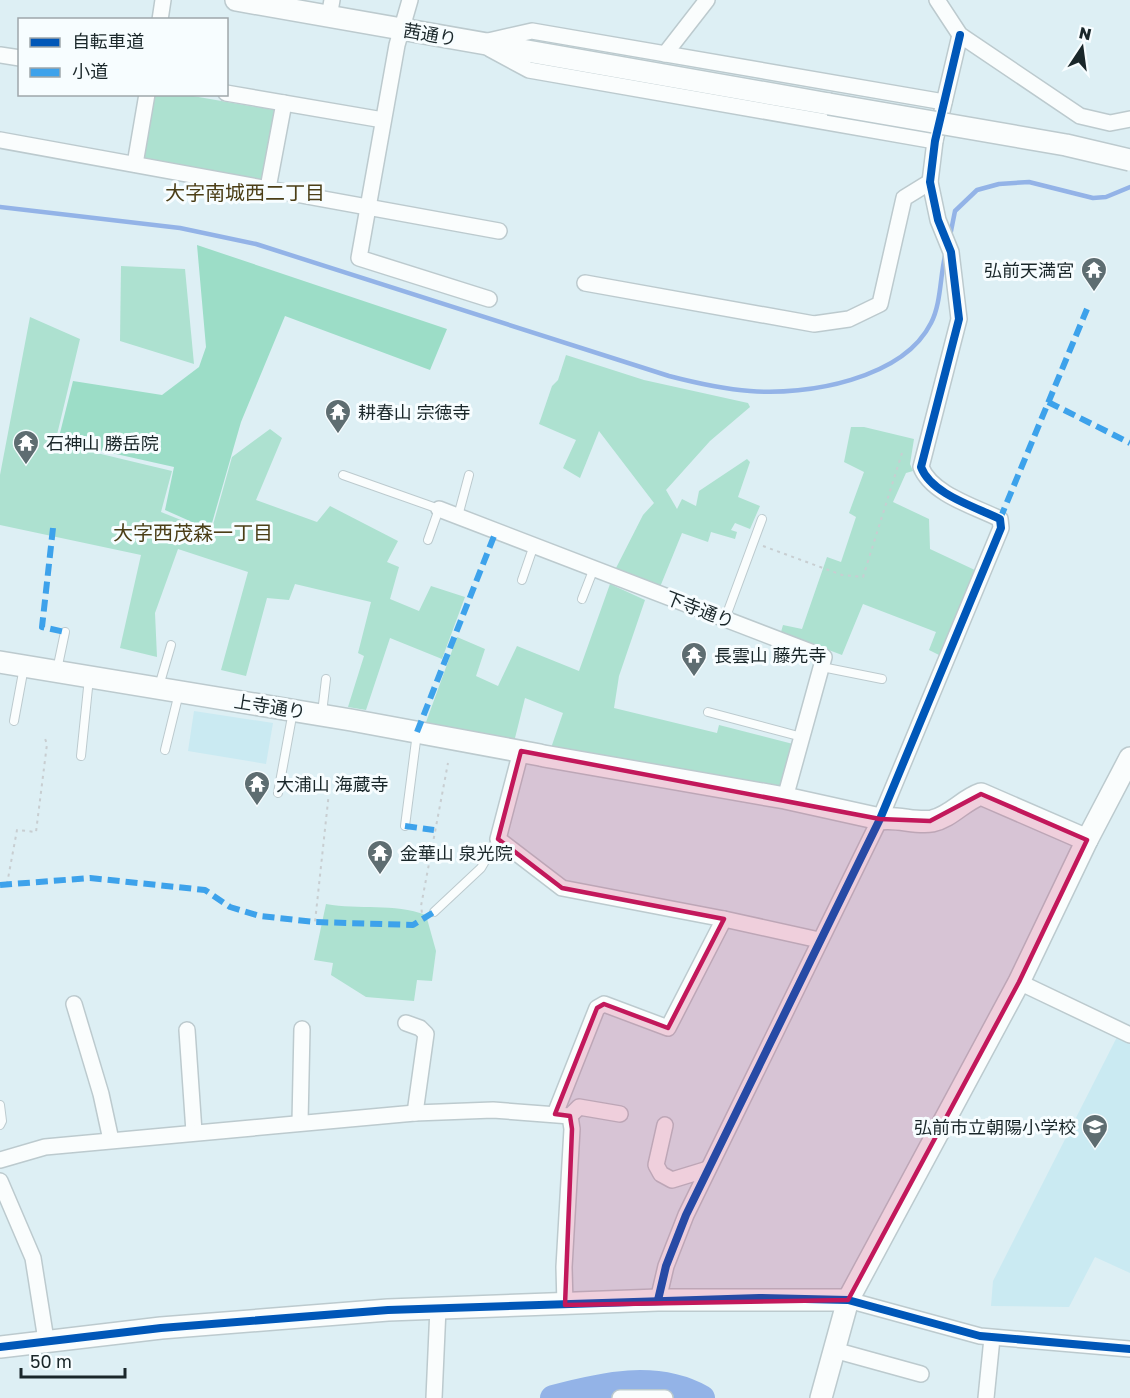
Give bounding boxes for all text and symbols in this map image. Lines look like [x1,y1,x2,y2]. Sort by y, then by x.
legend [18,18,228,96]
street label: 茜通り [402,18,458,50]
north arrow [1052,18,1112,78]
text: N [1077,22,1094,44]
text: 自転車道 [72,30,144,52]
text: 小道 [72,60,108,82]
district label: 大字南城西二丁目 [165,180,325,204]
temple icon: 弘前天満宮 [1079,255,1109,293]
place label: 弘前天満宮 [984,259,1074,281]
temple icon: 耕春山 宗徳寺 [323,397,353,435]
place label: 耕春山 宗徳寺 [358,401,471,423]
temple icon: 石神山 勝岳院 [11,428,41,466]
place label: 石神山 勝岳院 [46,432,159,454]
district label: 大字西茂森一丁目 [113,520,273,544]
street label: 下寺通り [662,586,738,632]
temple icon: 長雲山 藤先寺 [679,640,709,678]
place label: 長雲山 藤先寺 [714,644,827,666]
street label: 上寺通り [233,690,307,722]
temple icon: 大浦山 海蔵寺 [242,769,272,807]
place label: 大浦山 海蔵寺 [276,773,389,795]
temple icon: 金華山 泉光院 [365,838,395,876]
place label: 金華山 泉光院 [400,842,513,864]
school or university icon: 弘前市立朝陽小学校 [1080,1112,1110,1150]
place label: 弘前市立朝陽小学校 [914,1116,1076,1138]
scale bar [21,1341,124,1379]
text: 50 m [30,1350,72,1372]

